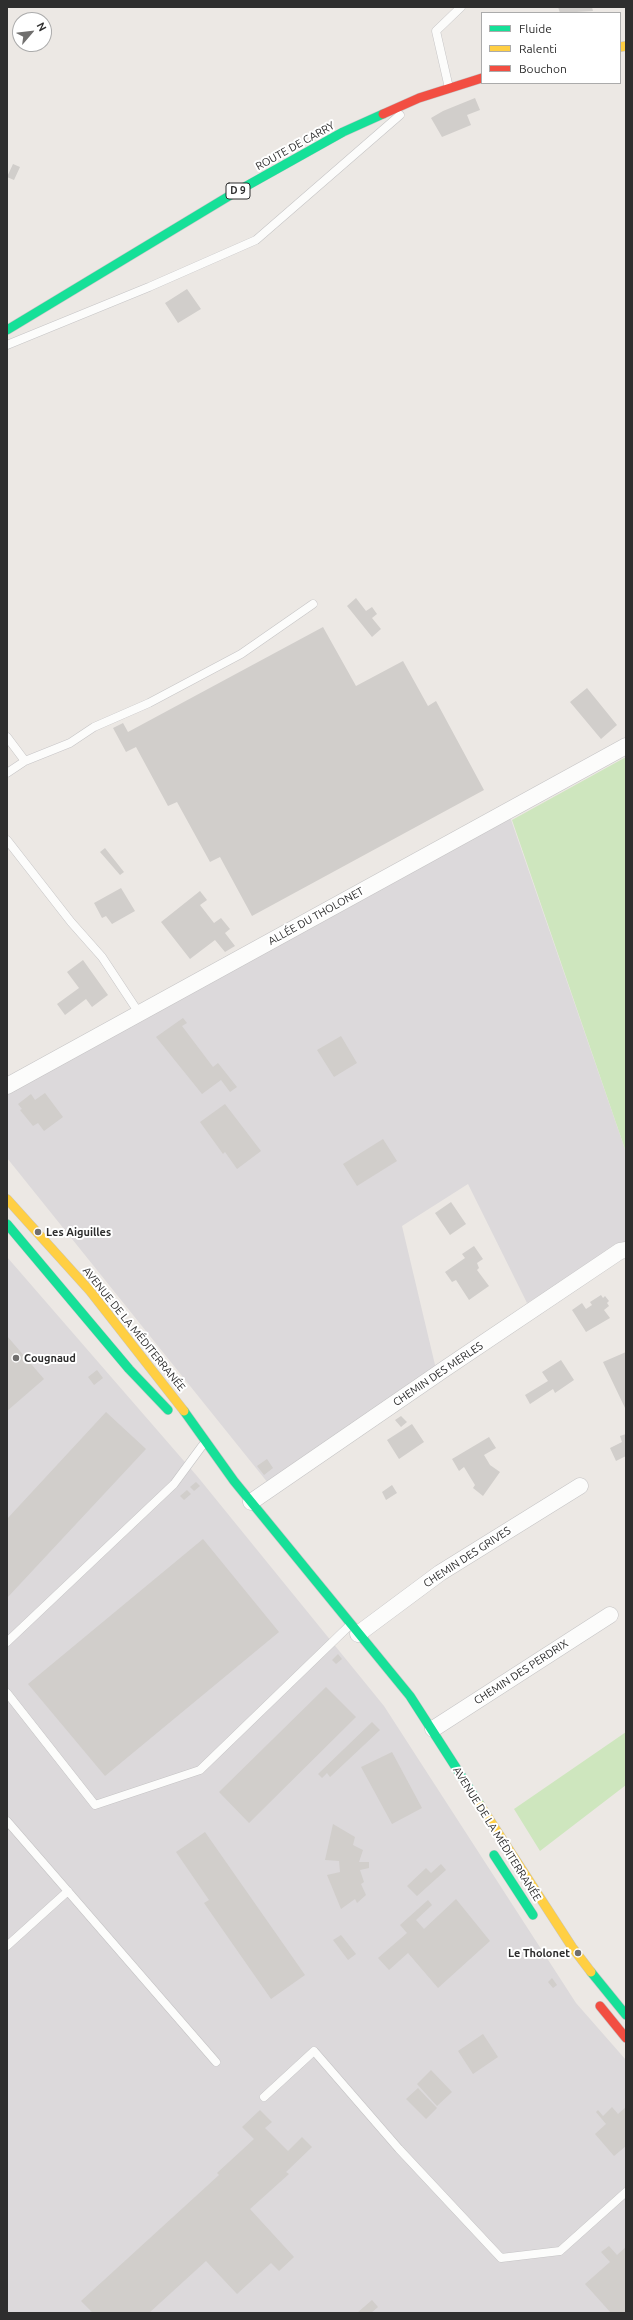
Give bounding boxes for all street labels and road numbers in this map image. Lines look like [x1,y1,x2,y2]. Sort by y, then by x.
street label: ROUTE DE CARRY [253,119,337,173]
road number: D 9 [226,183,250,199]
street label: ALLÉE DU THOLONET [266,884,366,948]
street label: AVENUE DE LA MÉDITERRANÉE [80,1264,188,1394]
street label: CHEMIN DES MERLES [391,1339,485,1409]
street label: CHEMIN DES GRIVES [421,1524,513,1590]
street label: CHEMIN DES PERDRIX [472,1637,570,1707]
street label: AVENUE DE LA MÉDITERRANÉE [450,1764,544,1904]

